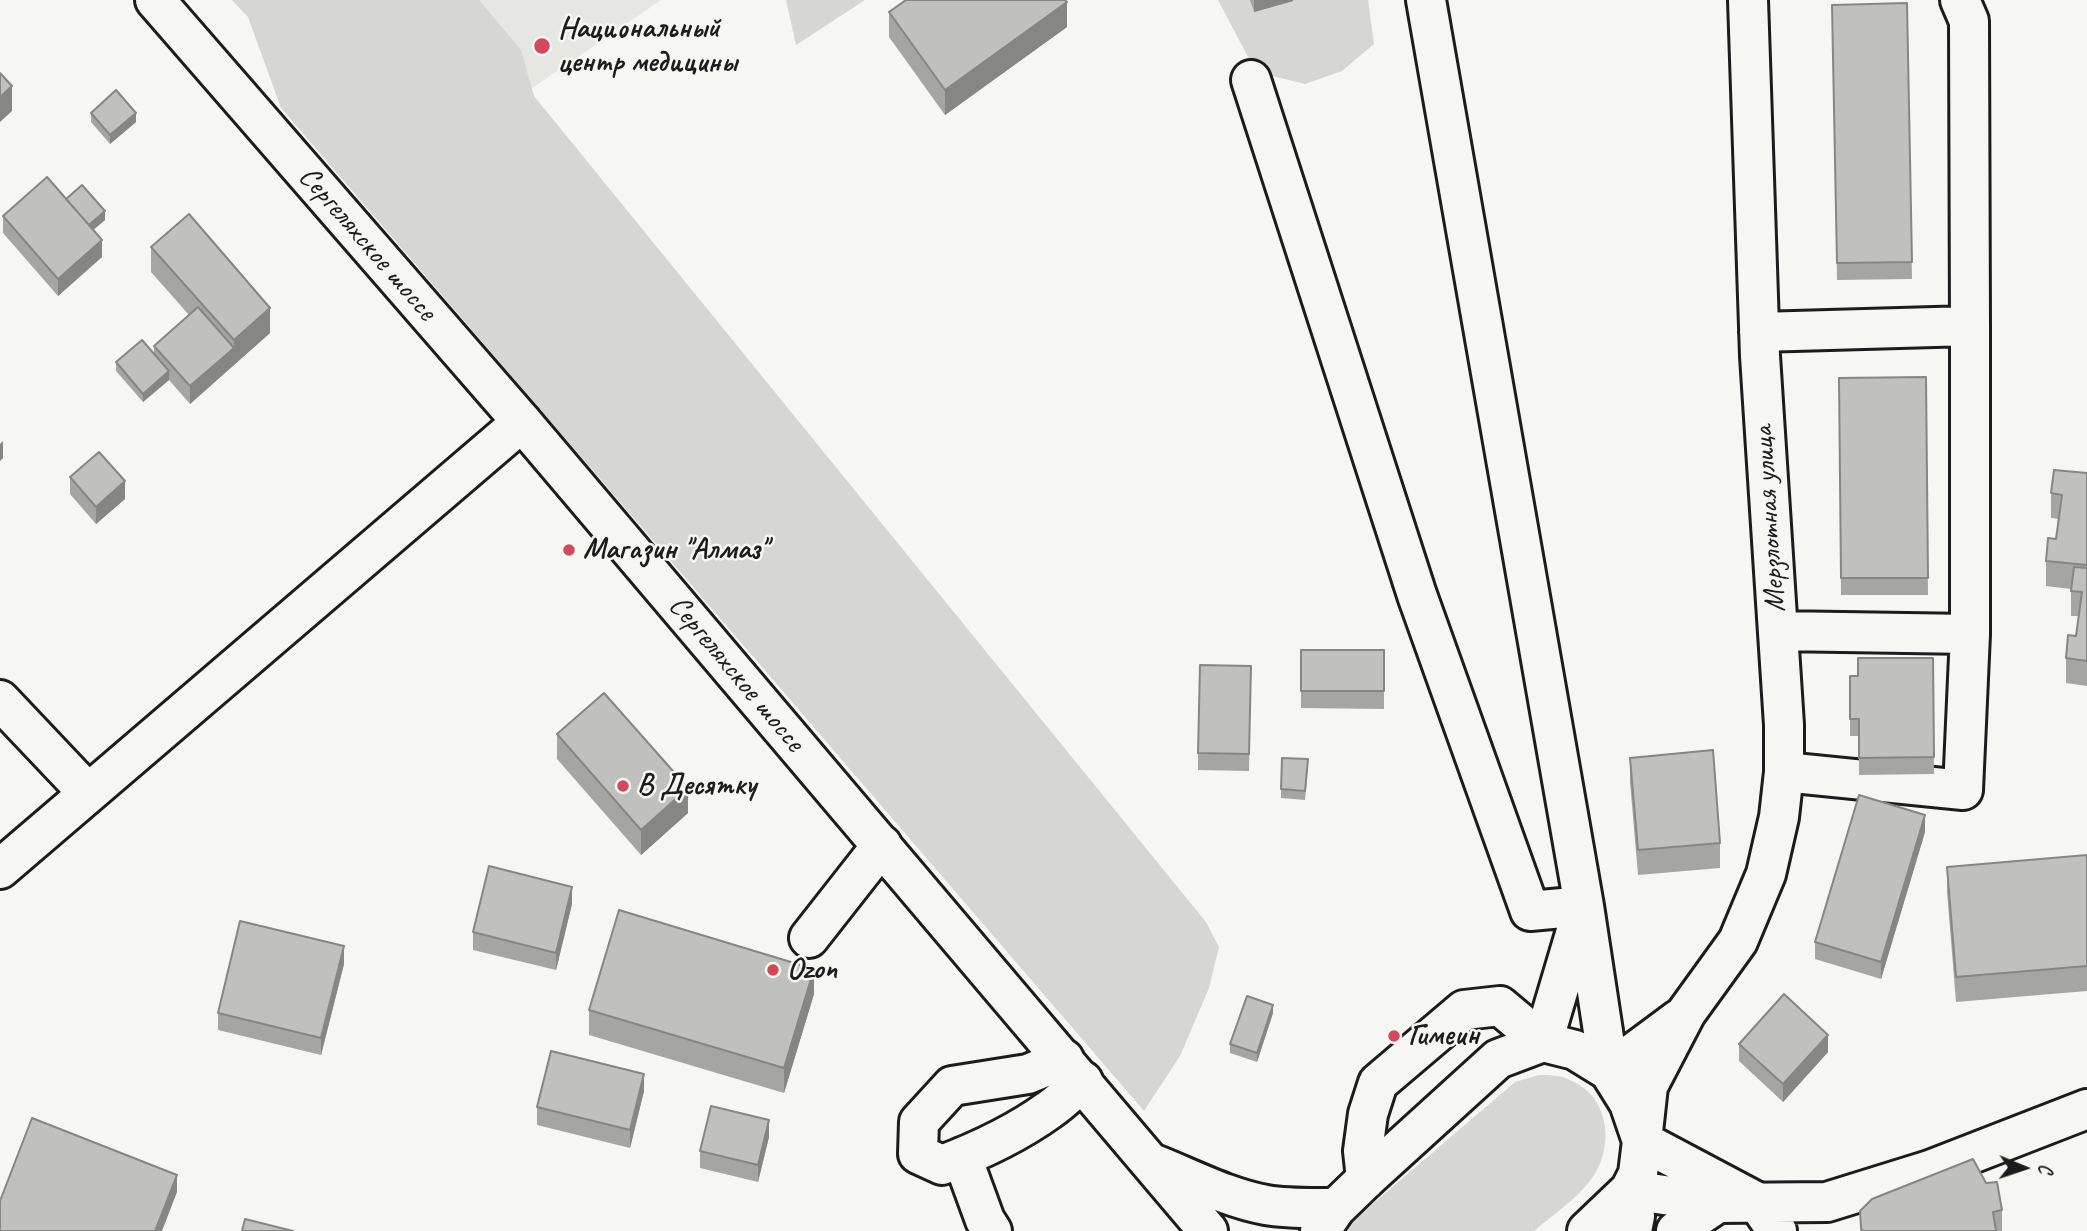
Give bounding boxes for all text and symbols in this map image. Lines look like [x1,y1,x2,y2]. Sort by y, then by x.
place label: Национальный центр медицины [558,11,737,82]
marker: Национальный центр медицины [532,36,552,56]
street label: Сергеляхское шоссе [290,159,444,329]
street label: Мерзлотная улица [1746,424,1794,614]
place label: Магазин "Алмаз" [583,532,767,568]
marker: Магазин "Алмаз" [561,542,577,558]
street label: Сергеляхское шоссе [660,589,812,759]
place label: В Десятку [637,768,756,804]
marker: В Десятку [615,778,631,794]
place label: Ozon [787,952,837,988]
marker: Ozon [765,962,781,978]
place label: Гимеин [1408,1018,1479,1054]
marker: Гимеин [1386,1028,1402,1044]
north arrow [1989,1133,2059,1203]
text: С [2033,1164,2057,1174]

